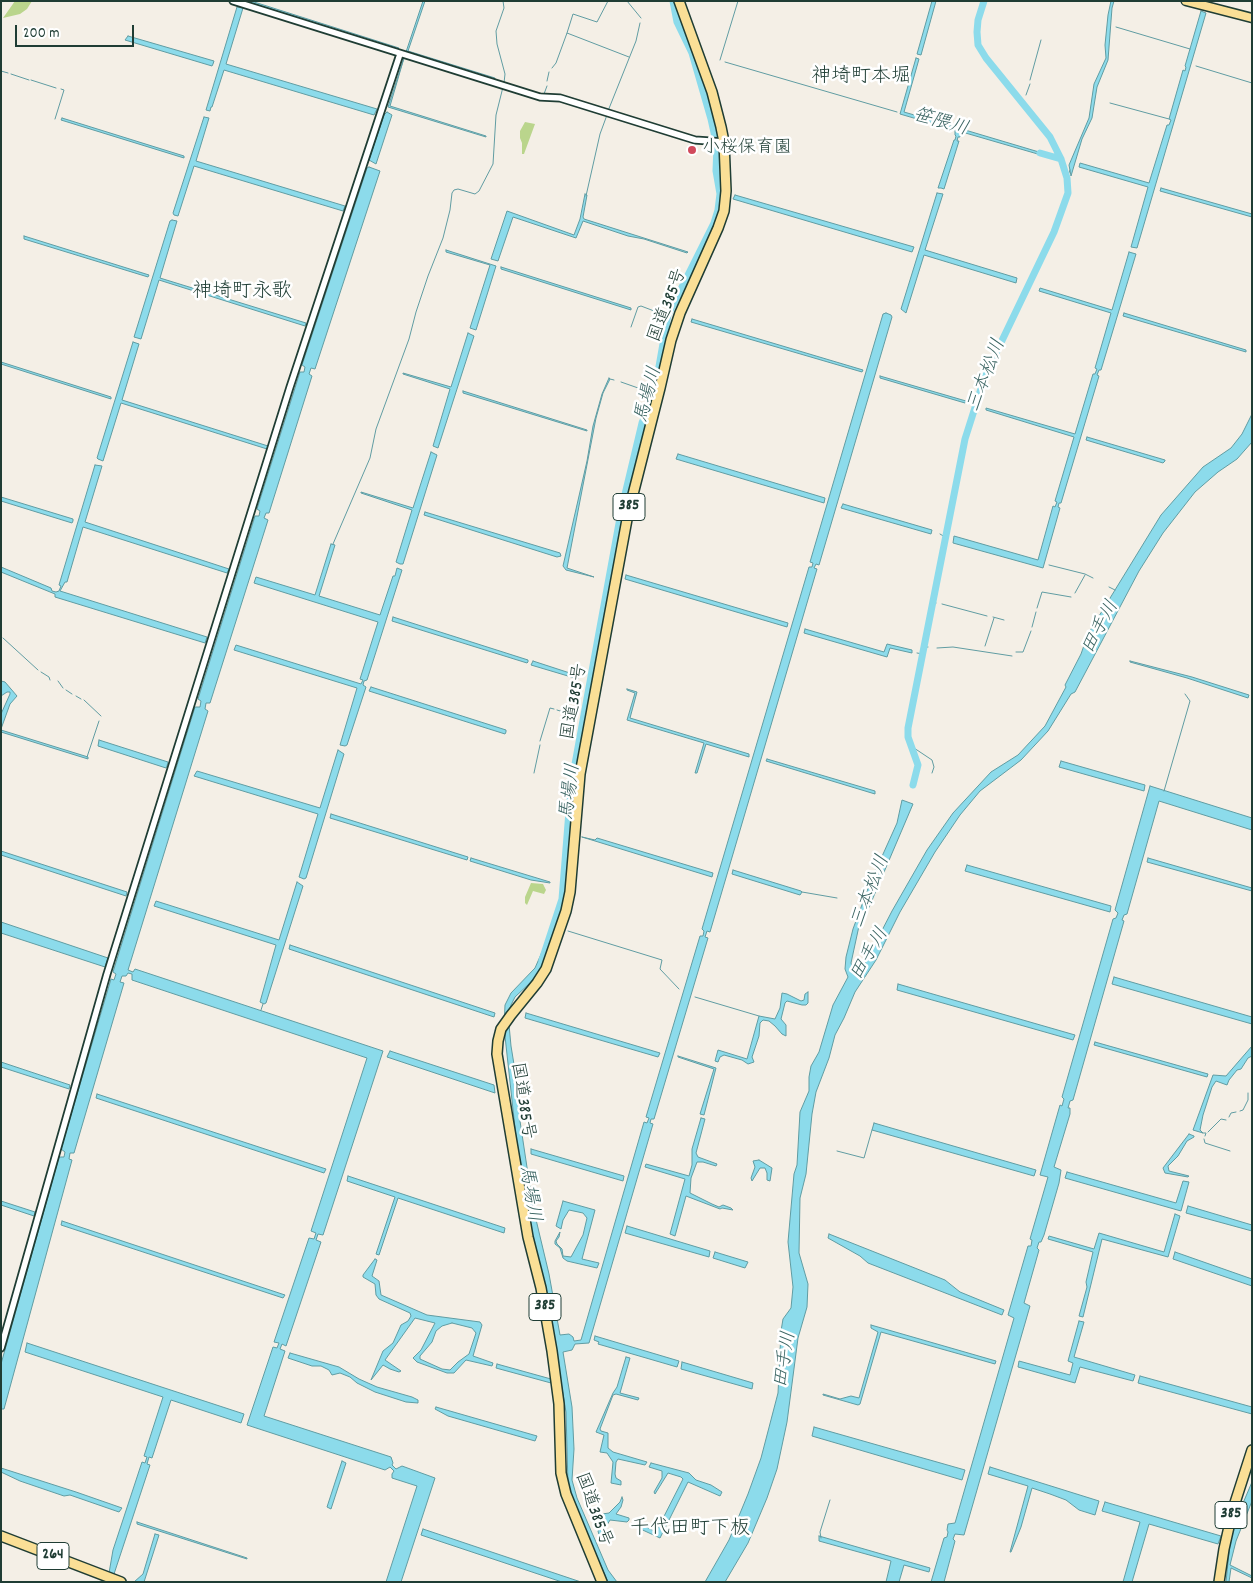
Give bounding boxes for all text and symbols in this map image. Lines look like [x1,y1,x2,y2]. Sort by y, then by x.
scale bar [18,15,136,47]
text: 200 m [23,23,60,45]
district label: 神埼町本堀 [811,66,911,90]
water label: 笹隈川 [909,105,971,143]
place label: 小桜保育園 [702,139,792,161]
marker: 小桜保育園 [686,144,698,156]
street label: 国道385号 [645,266,693,346]
district label: 神埼町永歌 [192,281,292,305]
water label: 三本松川 [964,336,1012,416]
water label: 馬場川 [632,365,668,425]
road number: 385 [613,494,645,520]
water label: 田手川 [1079,597,1125,659]
street label: 国道385号 [559,662,593,742]
water label: 馬場川 [557,762,587,822]
water label: 三本松川 [848,852,896,932]
water label: 田手川 [847,925,895,985]
street label: 国道385号 [504,1061,538,1141]
water label: 馬場川 [512,1164,544,1224]
road number: 385 [529,1294,561,1320]
water label: 田手川 [771,1330,803,1390]
street label: 国道385号 [569,1470,615,1550]
road number: 385 [1215,1502,1247,1528]
district label: 千代田町下板 [630,1518,750,1542]
road number: 264 [37,1542,69,1570]

